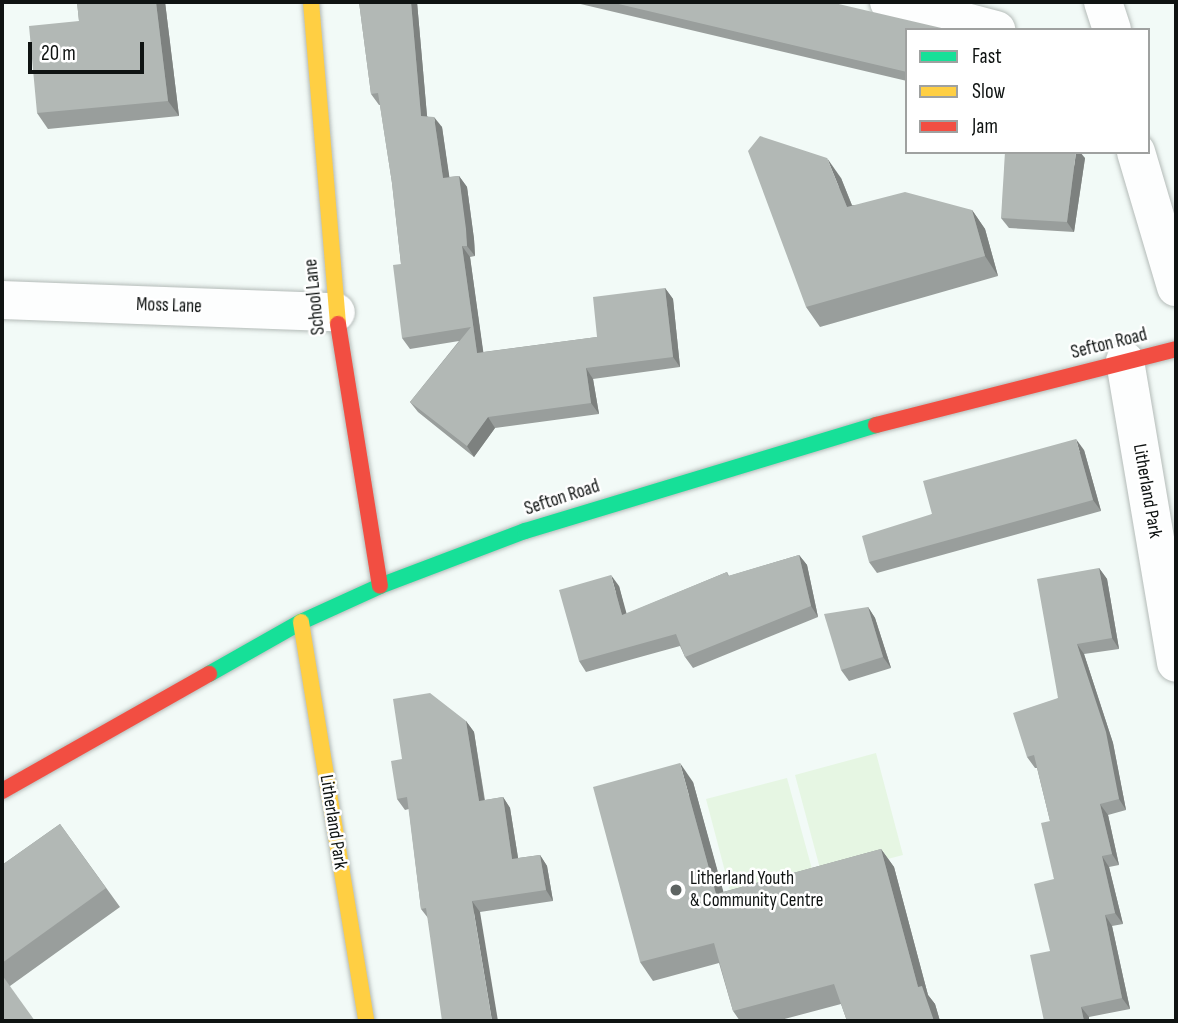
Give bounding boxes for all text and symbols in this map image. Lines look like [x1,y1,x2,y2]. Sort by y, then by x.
scale bar [32,28,147,72]
legend [905,28,1150,154]
text: 20 m [41,41,76,66]
text: Fast [972,44,1002,69]
text: Slow [972,79,1005,104]
text: Jam [972,114,998,139]
street label: School Lane [300,258,330,336]
street label: Moss Lane [136,293,202,319]
street label: Sefton Road [1069,324,1149,364]
street label: Litherland Park [1127,442,1167,540]
street label: Sefton Road [522,475,602,521]
street label: Litherland Park [314,773,352,871]
place label: Litherland Youth & Community Centre [690,868,823,912]
marker: Litherland Youth & Community Centre [668,882,684,898]

